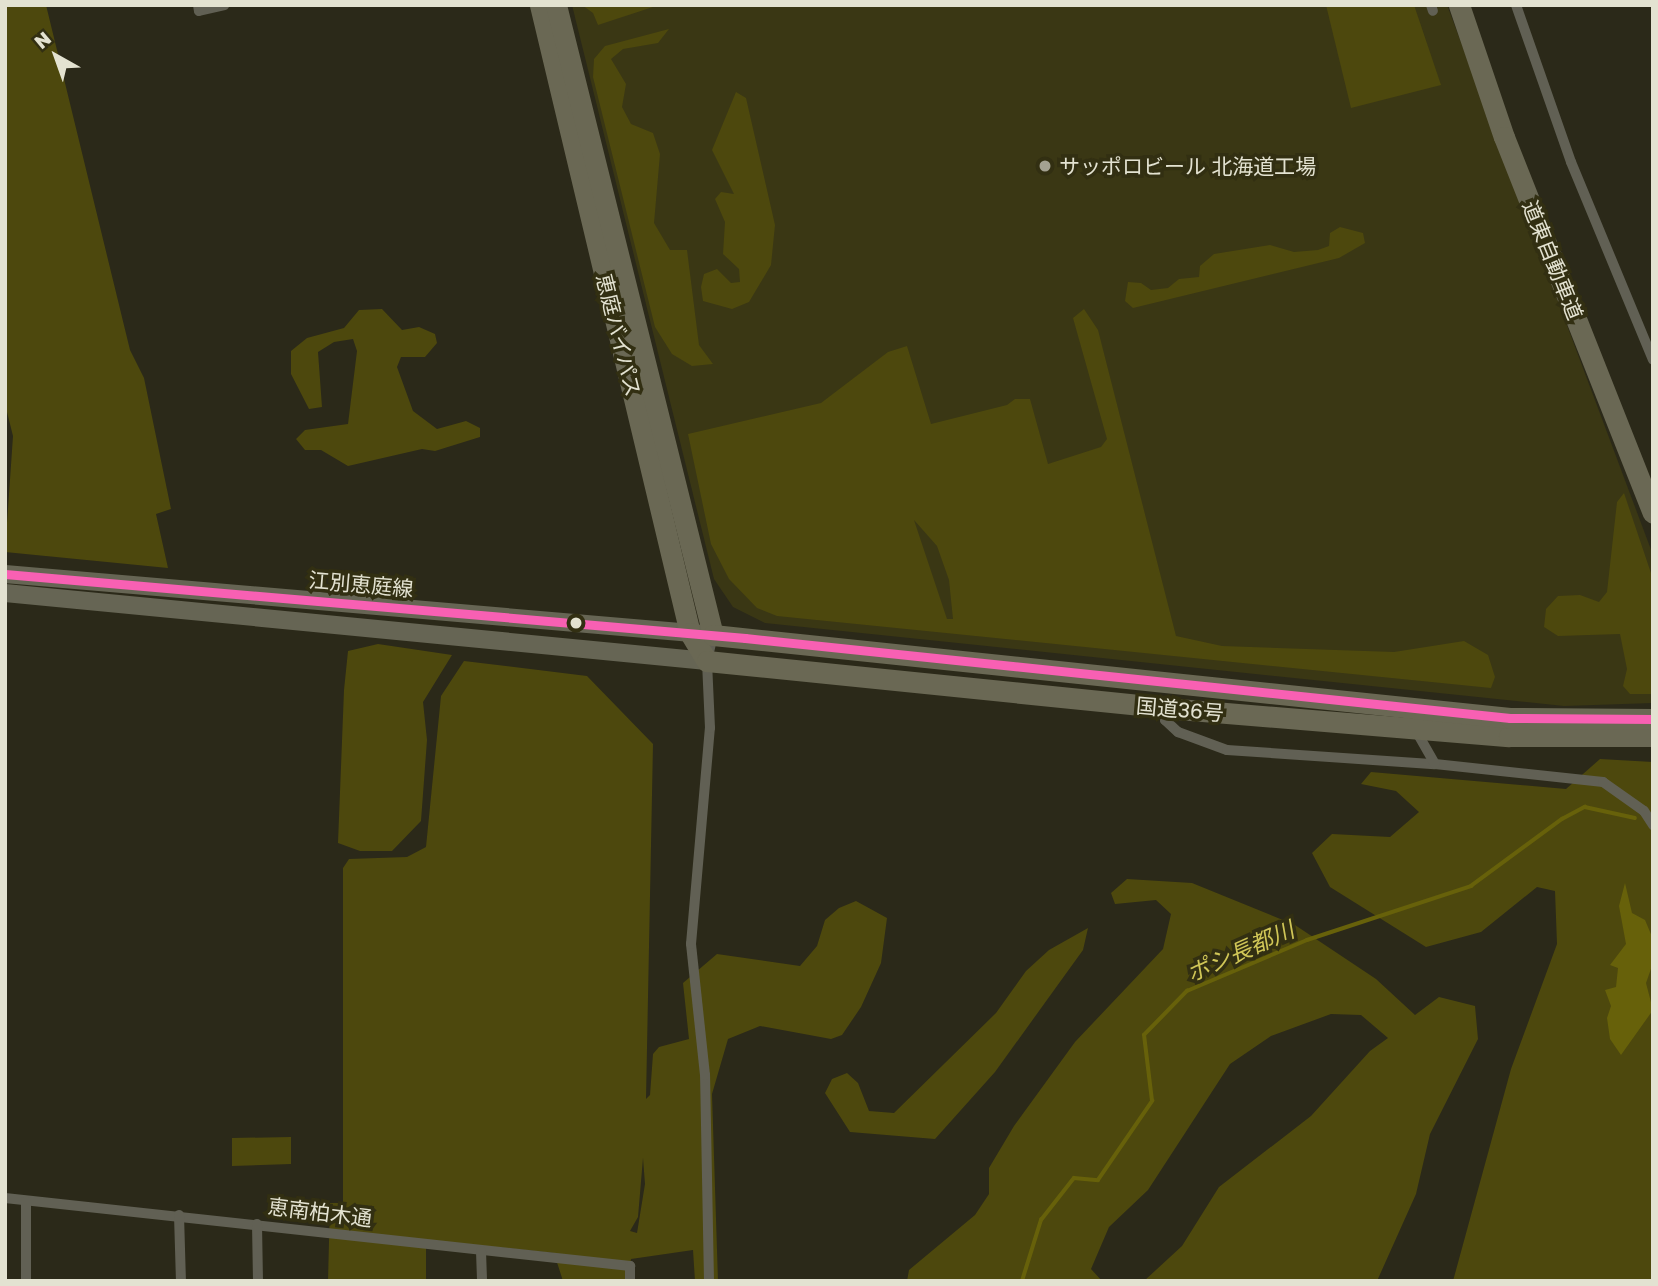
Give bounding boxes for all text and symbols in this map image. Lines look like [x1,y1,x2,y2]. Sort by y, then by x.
north arrow [21,21,91,91]
text: N [29,26,55,53]
place label: サッポロビール 北海道工場 [1059,153,1316,179]
marker: サッポロビール 北海道工場 [1037,158,1053,174]
street label: 道東自動車道 [1518,197,1588,323]
street label: 恵庭バイパス [592,271,646,399]
street label: 江別恵庭線 [308,567,414,601]
unlabelled marker [569,616,583,630]
street label: 国道36号 [1135,693,1225,725]
water label: ポシ長都川 [1182,915,1298,987]
street label: 恵南柏木通 [266,1193,374,1231]

